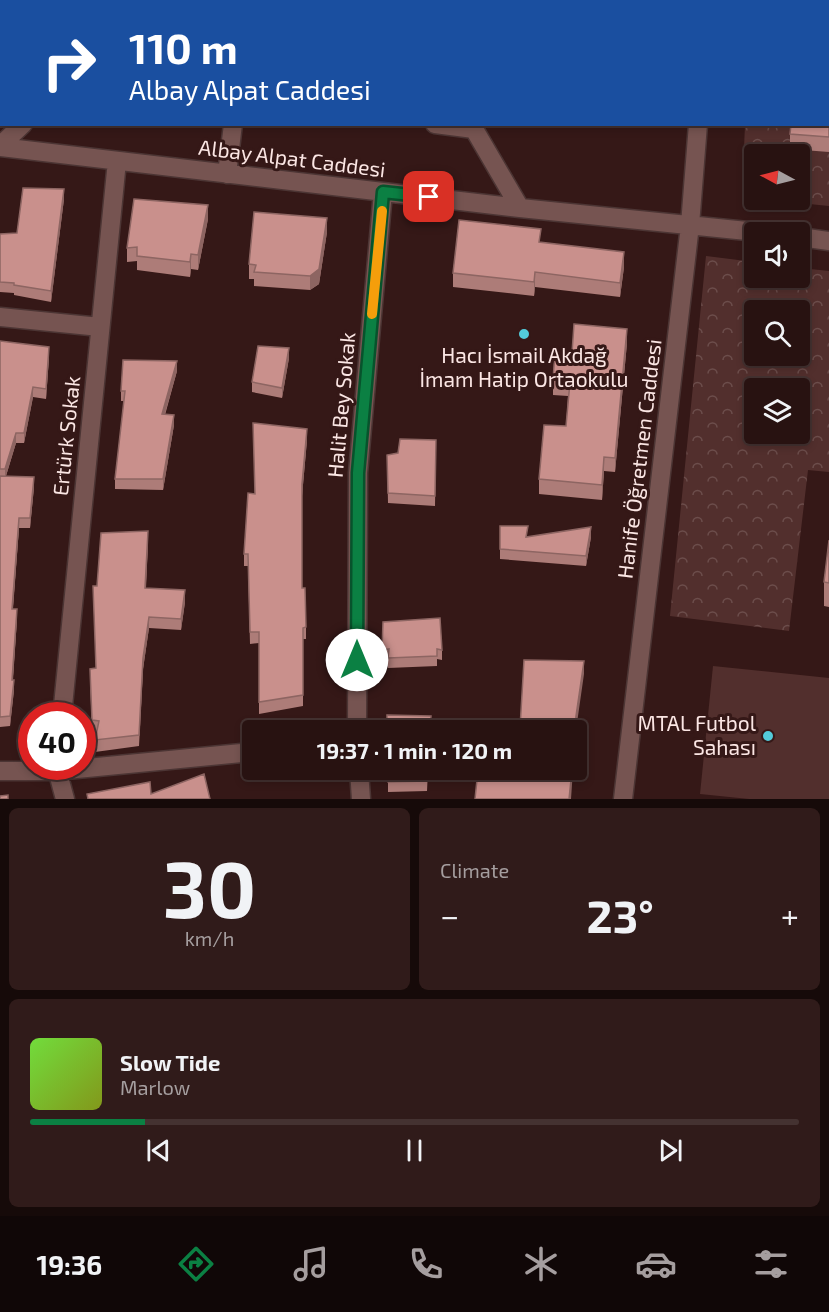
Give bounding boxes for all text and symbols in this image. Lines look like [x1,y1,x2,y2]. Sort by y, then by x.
text: 110 m [129,22,238,72]
icon: right [30,24,108,102]
text: Albay Alpat Caddesi [129,73,371,105]
street label: Albay Alpat Caddesi [197,134,387,181]
north arrow [744,144,810,210]
map controls [744,144,810,444]
pin [403,171,454,222]
icon: arrive [412,180,445,213]
button: sound [744,222,810,288]
button: search [744,300,810,366]
marker: Hacı İsmail Akdağ İmam Hatip Ortaokulu [517,327,531,341]
street label: Halit Bey Sokak [322,331,359,479]
street label: Hanife Öğretmen Caddesi [611,338,666,580]
place label: Hacı İsmail Akdağ İmam Hatip Ortaokulu [420,342,628,391]
street label: Ertürk Sokak [47,374,84,497]
button: layers [744,378,810,444]
position arrow [325,628,389,692]
speed limit sign: 40 [18,702,96,780]
place label: MTAL Futbol Sahası [637,710,757,759]
marker: MTAL Futbol Sahası [761,729,775,743]
text: 19:37 · 1 min · 120 m [317,737,512,763]
text: 30 [163,840,256,934]
text: Climate [440,858,509,882]
text: 23° [586,888,654,942]
text: − [440,895,459,935]
text: + [781,895,799,935]
text: km/h [185,926,234,950]
text: Slow Tide [120,1049,220,1075]
text: Marlow [120,1075,190,1099]
icon: previous [142,1134,175,1167]
icon: pause [398,1134,431,1167]
icon: next [654,1134,687,1167]
icon: directions [175,1243,217,1285]
icon: music [290,1243,332,1285]
icon: phone [405,1243,447,1285]
icon: climate [520,1243,562,1285]
icon: car [635,1243,677,1285]
icon: filters [750,1243,792,1285]
text: 19:36 [37,1248,102,1280]

